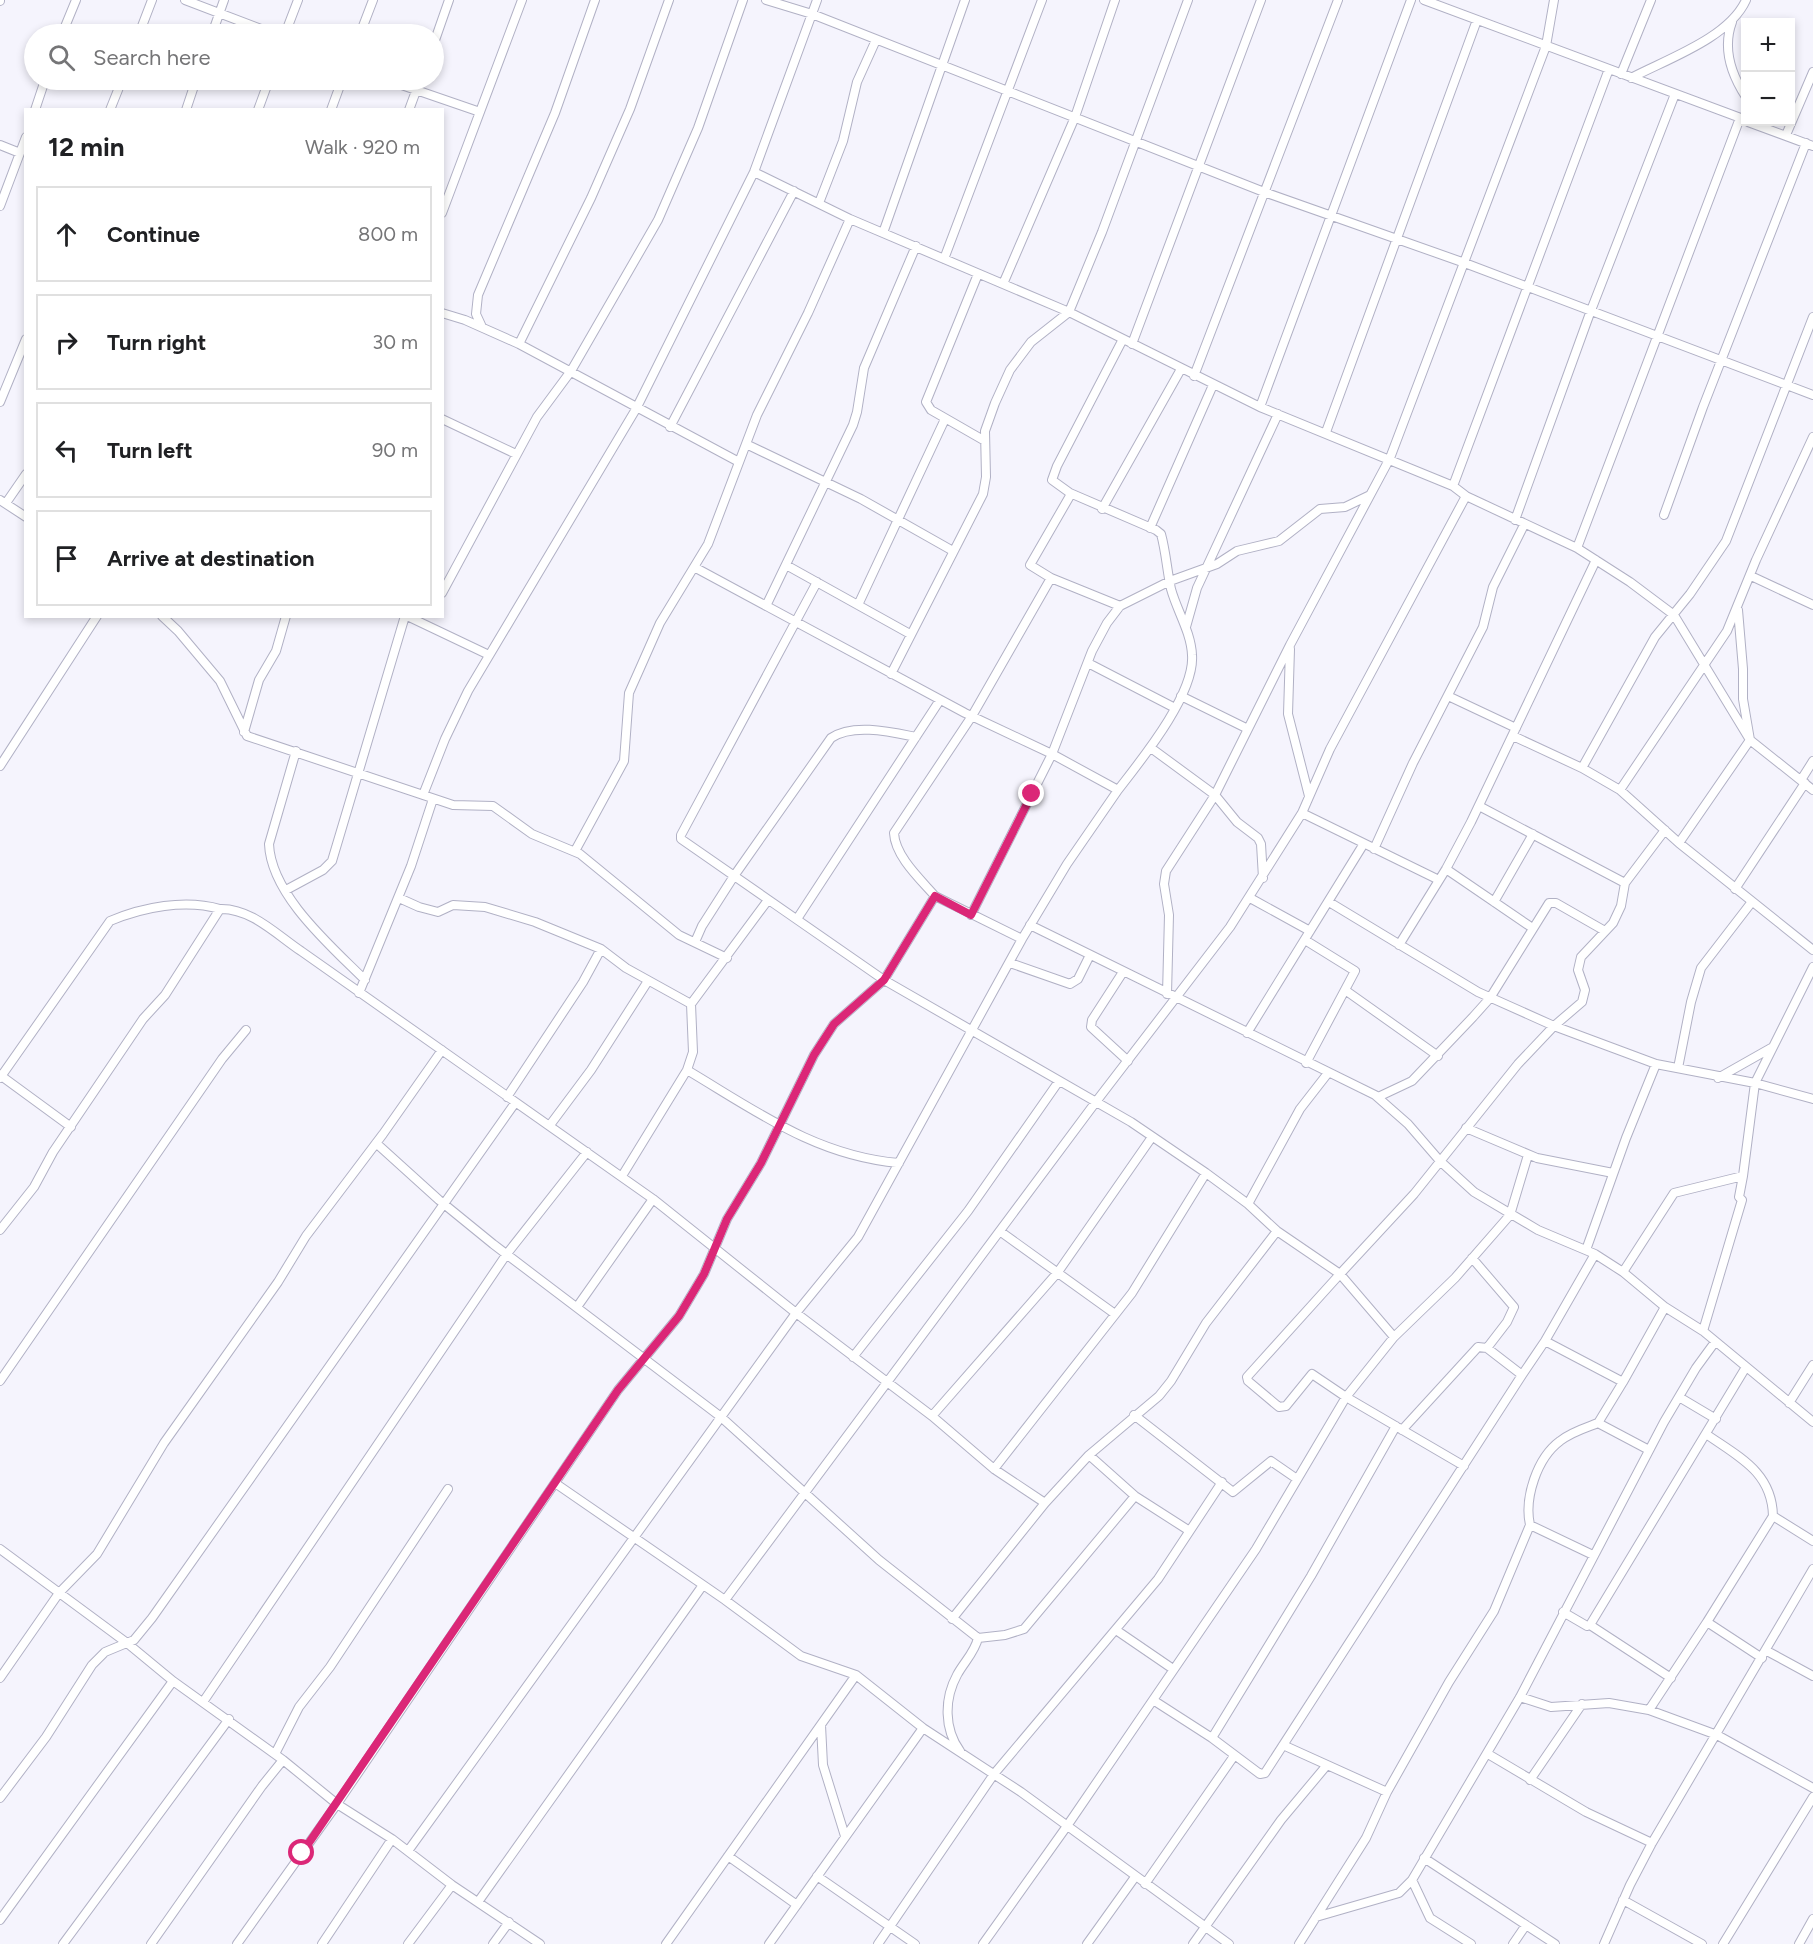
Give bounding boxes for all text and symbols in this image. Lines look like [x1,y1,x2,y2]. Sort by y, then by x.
map controls [1741,18,1795,126]
button: + [1741,18,1795,72]
search box [24,24,444,90]
icon: search [45,41,78,74]
text: Search here [93,44,211,71]
button: − [1741,72,1795,126]
text: 12 min [48,131,124,163]
text: Walk · 920 m [305,135,420,159]
icon: ahead [50,218,83,251]
text: Continue [107,221,200,248]
text: 800 m [358,222,418,246]
icon: right [50,326,83,359]
text: Turn right [107,329,206,356]
text: 30 m [372,330,418,354]
icon: left [50,434,83,467]
text: Turn left [107,437,193,464]
text: 90 m [372,438,418,462]
icon: arrive [50,542,83,575]
text: Arrive at destination [107,545,315,572]
route end [1018,780,1044,806]
route start [288,1839,314,1865]

